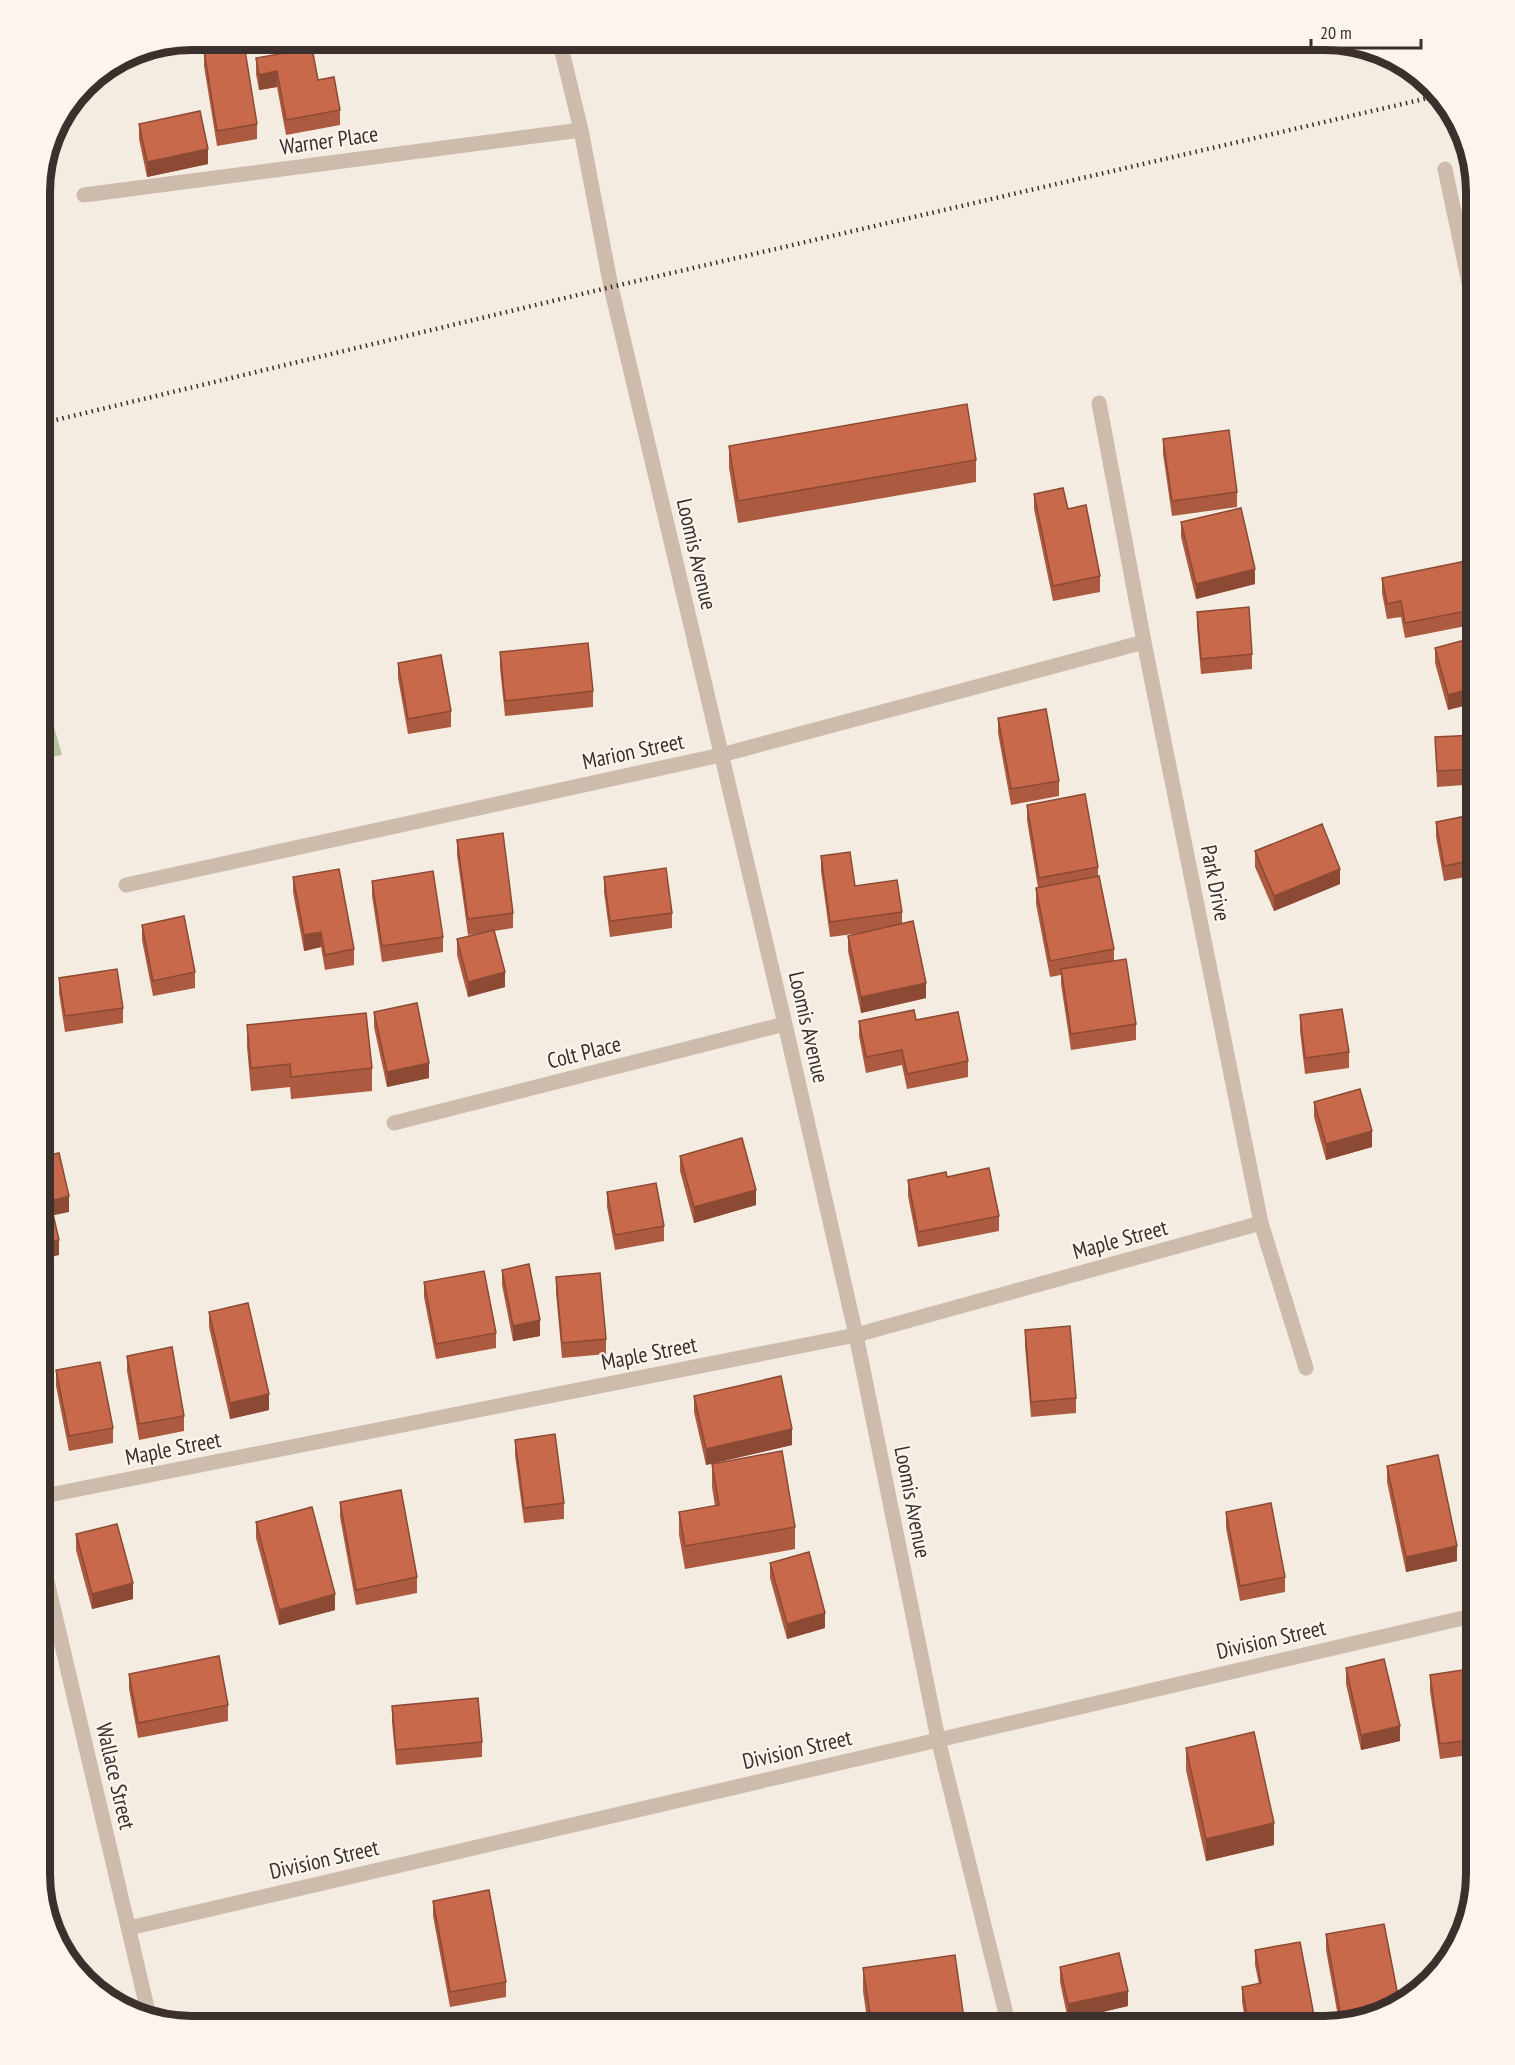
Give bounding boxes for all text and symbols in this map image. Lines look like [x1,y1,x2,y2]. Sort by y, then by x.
scale bar [1311,12,1420,50]
text: 20 m [1320,21,1352,44]
street label: Warner Place [278,119,380,161]
street label: Loomis Avenue [671,496,723,612]
street label: Marion Street [580,727,686,775]
street label: Park Drive [1195,843,1237,923]
street label: Loomis Avenue [783,969,835,1085]
street label: Colt Place [544,1029,624,1075]
street label: Maple Street [1070,1213,1170,1265]
street label: Maple Street [599,1330,699,1376]
street label: Maple Street [123,1425,223,1471]
street label: Loomis Avenue [888,1444,938,1560]
street label: Division Street [1214,1613,1328,1665]
street label: Wallace Street [90,1720,142,1832]
street label: Division Street [740,1723,854,1775]
street label: Division Street [267,1833,381,1885]

